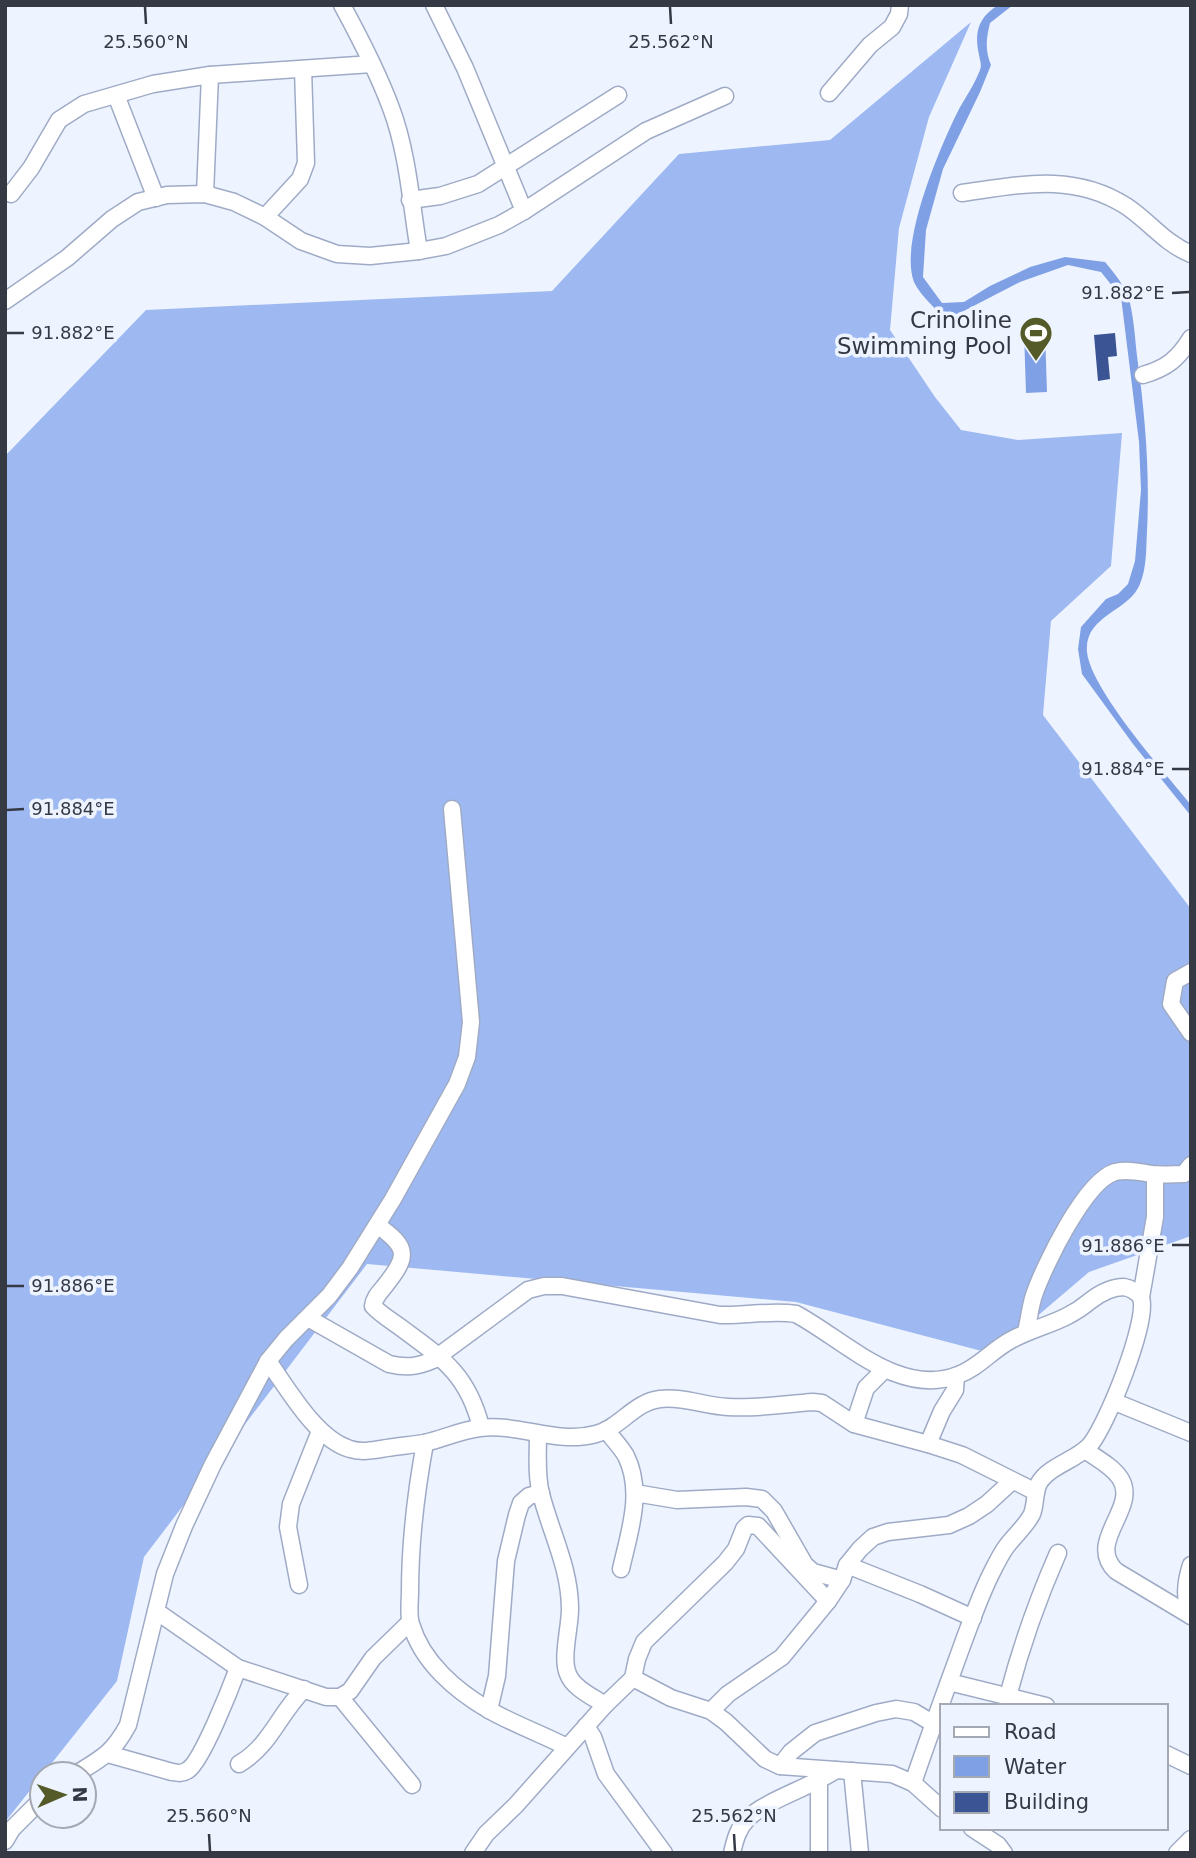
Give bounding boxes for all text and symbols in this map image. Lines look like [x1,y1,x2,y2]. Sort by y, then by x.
text: 25.560°N [103,31,189,52]
text: 25.562°N [628,31,714,52]
text: 91.882°E [1081,282,1165,303]
place label: Crinoline Swimming Pool [837,307,1012,359]
sports icon: Crinoline Swimming Pool [1017,314,1055,363]
text: 91.882°E [31,322,115,343]
text: 91.884°E [1081,758,1165,779]
text: 91.884°E [31,798,115,819]
text: 91.886°E [1081,1235,1165,1256]
text: 91.886°E [31,1275,115,1296]
legend [940,1704,1168,1830]
text: Road [1004,1720,1057,1744]
text: Water [1004,1755,1066,1779]
north arrow [28,1760,98,1830]
text: N [69,1786,91,1803]
text: Building [1004,1790,1089,1814]
text: 25.560°N [166,1805,252,1826]
text: 25.562°N [691,1805,777,1826]

